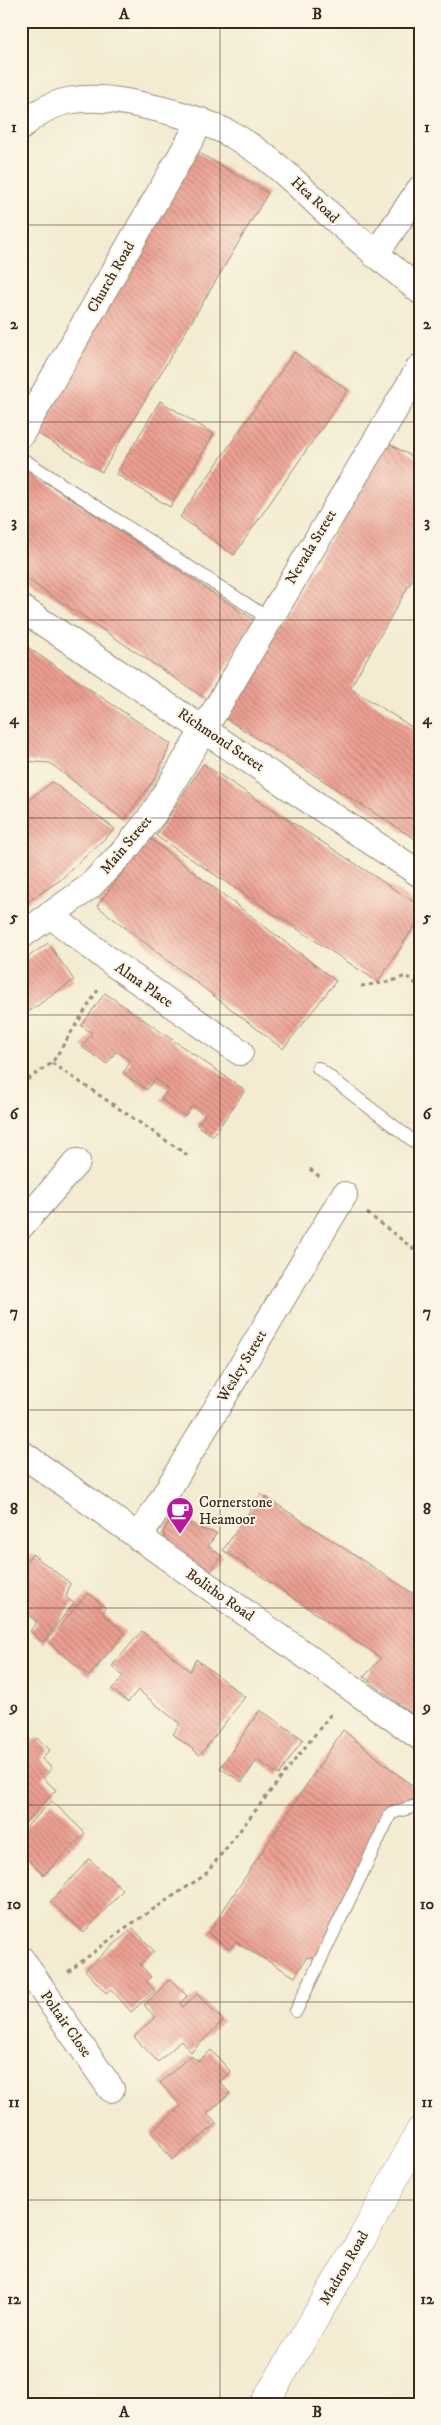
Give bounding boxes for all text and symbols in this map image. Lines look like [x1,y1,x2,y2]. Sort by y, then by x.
text: A [118,4,130,24]
text: B [312,4,322,24]
text: 1 [11,117,17,137]
text: 1 [424,117,430,137]
street label: Hea Road [287,173,344,227]
street label: Church Road [83,238,139,316]
text: 2 [10,314,19,334]
text: 2 [423,314,432,334]
street label: Nevada Street [281,506,341,588]
text: 3 [11,512,17,532]
text: 3 [424,512,430,532]
street label: Richmond Street [174,704,268,776]
text: 4 [8,709,19,729]
text: 4 [421,709,432,729]
street label: Main Street [96,812,156,878]
text: 5 [9,907,18,927]
text: 5 [422,907,431,927]
street label: Alma Place [111,958,177,1012]
text: 6 [10,1104,20,1124]
text: 6 [423,1104,433,1124]
text: 7 [10,1302,18,1322]
text: 7 [423,1302,431,1322]
street label: Wesley Street [213,1326,271,1406]
place label: Cornerstone Heamoor [199,1493,272,1529]
cafe icon: Cornerstone Heamoor [165,1496,195,1535]
text: 8 [10,1499,18,1519]
text: 8 [423,1499,431,1519]
street label: Bolitho Road [182,1564,258,1626]
text: 9 [9,1697,18,1717]
text: 9 [422,1697,431,1717]
text: 10 [7,1894,22,1914]
text: 10 [420,1894,435,1914]
street label: Poltair Close [36,1987,96,2061]
text: 11 [8,2092,20,2112]
text: 11 [421,2092,433,2112]
street label: Madron Road [315,2227,373,2309]
text: 12 [7,2289,22,2309]
text: 12 [420,2289,435,2309]
text: A [118,2402,130,2422]
text: B [312,2402,322,2422]

